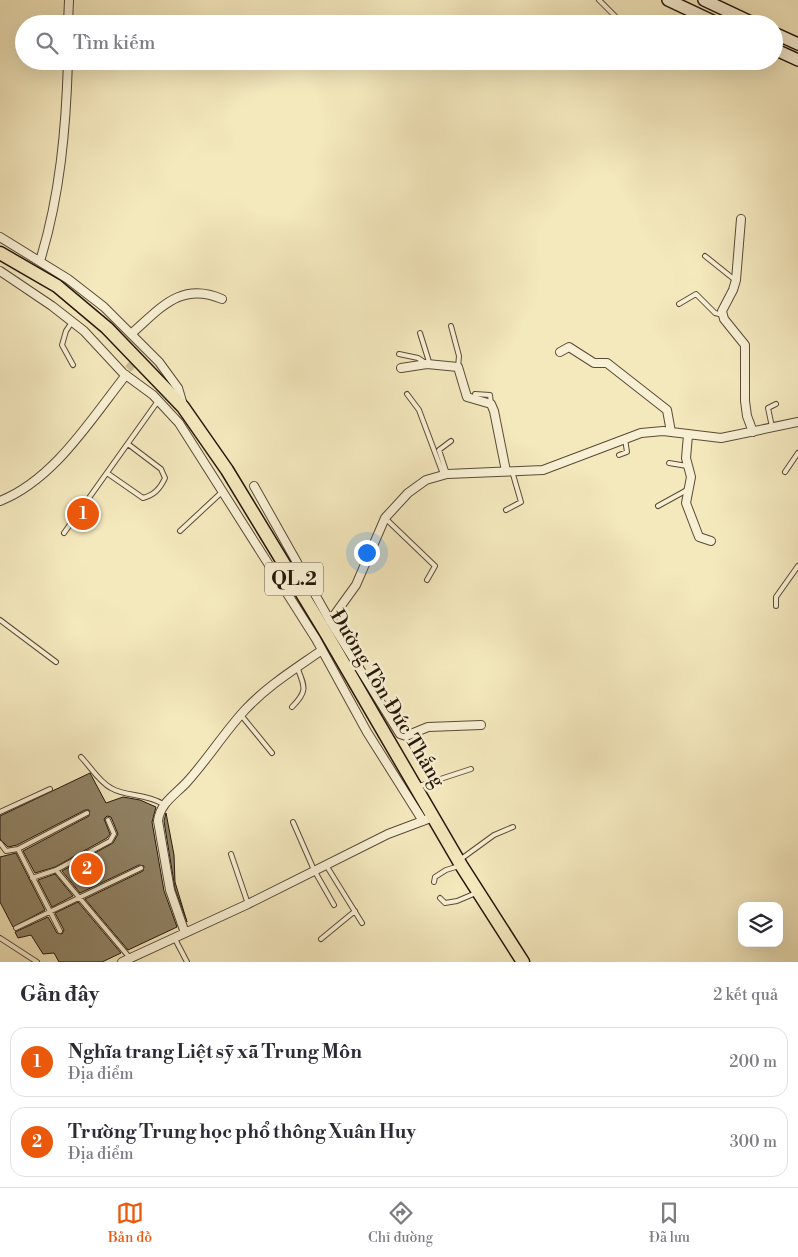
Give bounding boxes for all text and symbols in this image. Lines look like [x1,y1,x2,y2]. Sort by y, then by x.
search box [15,15,783,70]
icon: search [33,29,61,57]
text: Tìm kiếm [73,31,156,55]
pin: 1 [67,495,99,533]
your location [354,540,380,566]
road number: QL.2 [265,562,323,596]
street label: Đường Tôn Đức Thắng [324,605,450,793]
pin: 2 [71,850,103,888]
map controls [738,902,783,947]
button: layers [738,902,783,947]
text: Gần đây [20,982,99,1008]
text: 2 kết quả [713,985,778,1005]
text: Nghĩa trang Liệt sỹ xã Trung Môn [68,1040,362,1064]
text: 1 [33,1052,41,1072]
text: 200 m [729,1052,777,1072]
text: Địa điểm [68,1064,134,1084]
text: Trường Trung học phổ thông Xuân Huy [68,1120,416,1144]
text: 2 [32,1132,42,1152]
text: 300 m [730,1132,777,1152]
text: Địa điểm [68,1144,134,1164]
tab: Bản đồ [108,1199,152,1247]
tab: Chỉ đường [368,1199,433,1247]
tab: Đã lưu [649,1199,690,1247]

